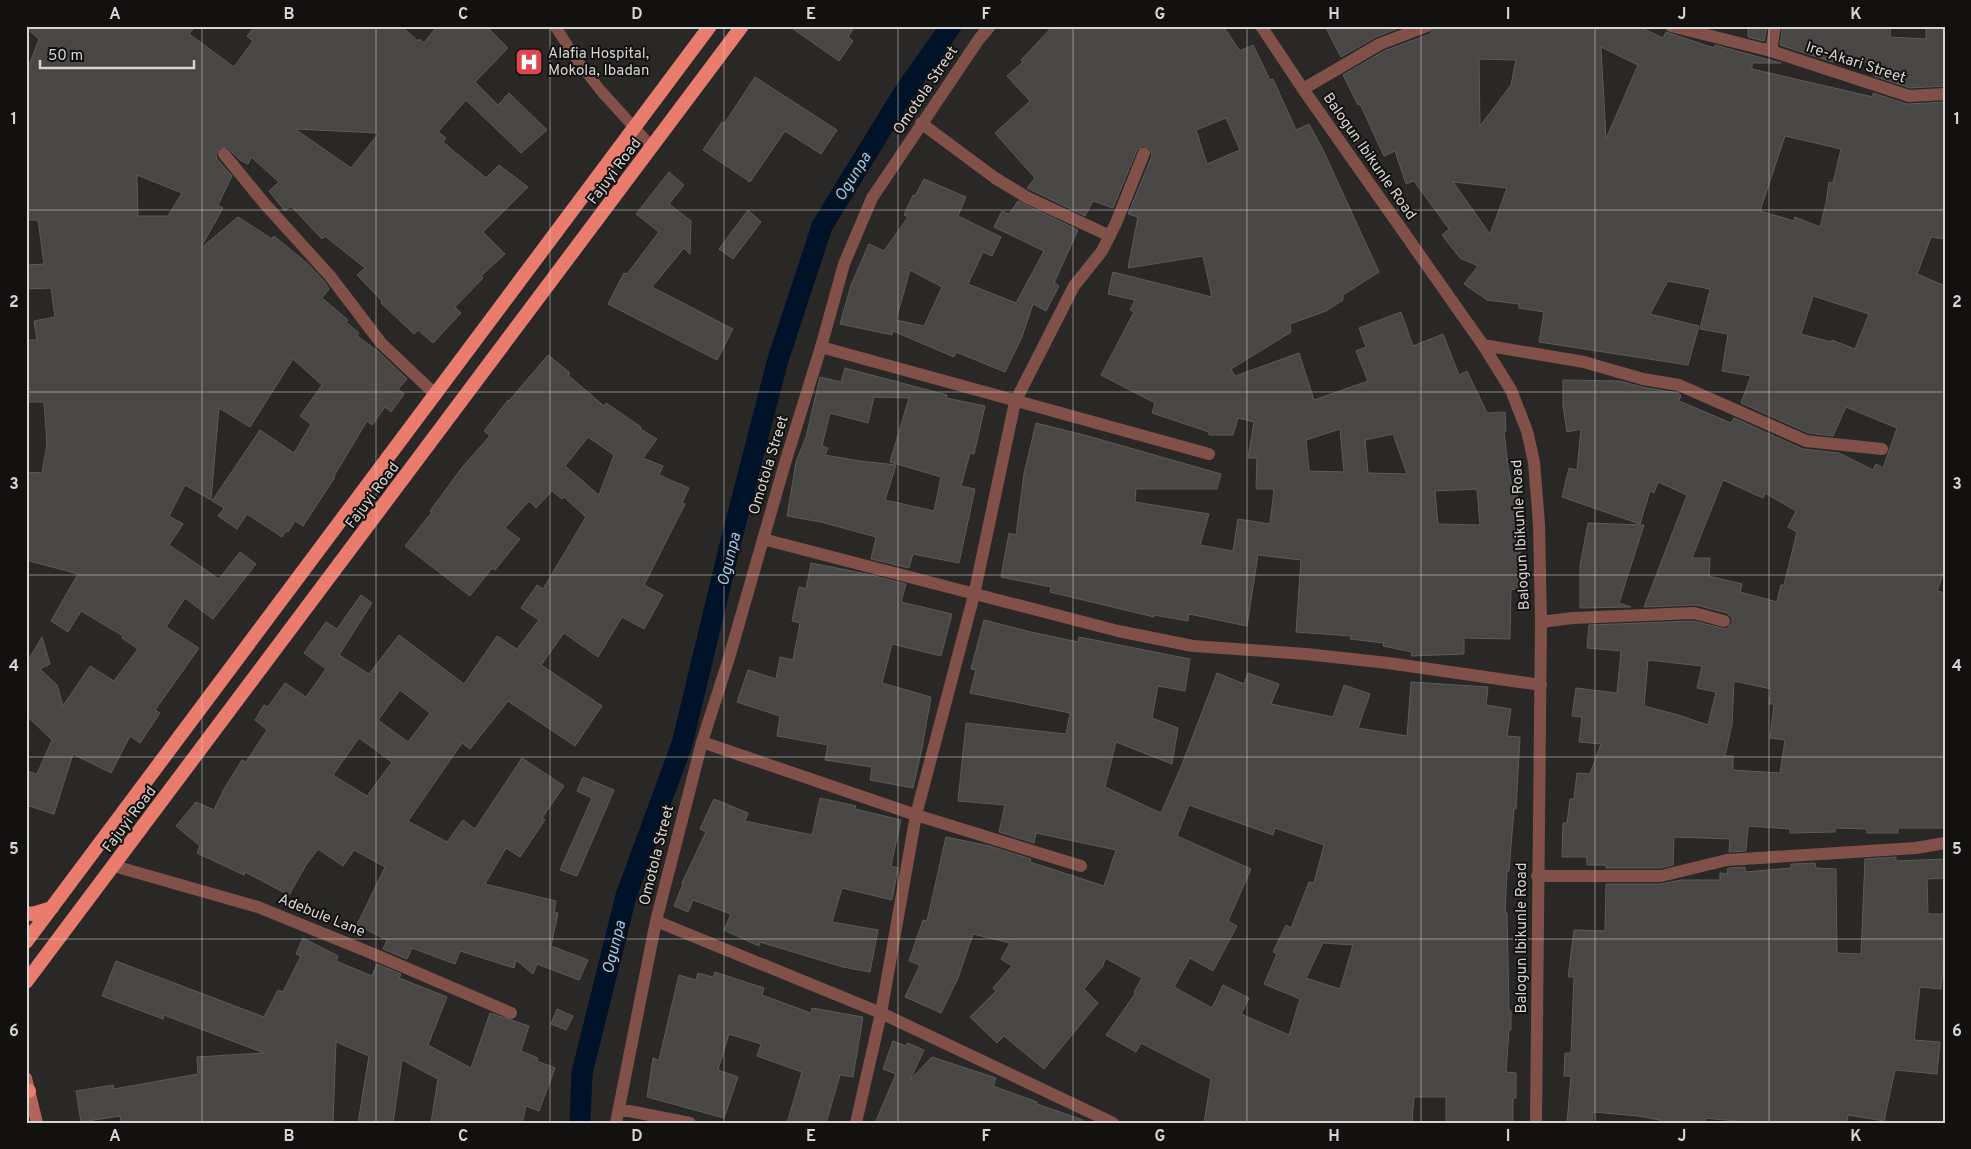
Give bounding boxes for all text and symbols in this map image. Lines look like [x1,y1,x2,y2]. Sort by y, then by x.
text: A [109,5,121,25]
text: B [283,5,295,25]
text: C [458,5,468,25]
text: D [631,5,643,25]
text: E [806,5,816,25]
text: F [981,5,991,25]
text: G [1155,5,1165,25]
text: H [1328,5,1340,25]
text: I [1506,5,1510,25]
text: J [1678,5,1686,25]
text: K [1850,5,1862,25]
scale bar [40,38,194,70]
street label: Ire-Akari Street [1803,38,1908,89]
street label: Omotola Street [890,43,963,139]
place label: Alafia Hospital, Mokola, Ibadan [548,45,649,81]
text: 50 m [48,47,83,66]
hospital icon: Alafia Hospital, Mokola, Ibadan [514,47,544,77]
street label: Balogun Ibikunle Road [1318,90,1420,224]
text: 1 [11,110,17,130]
text: 1 [1954,110,1960,130]
street label: Fajuyi Road [584,135,646,209]
water label: Ogunpa [831,148,877,205]
text: 2 [9,293,19,313]
text: 2 [1952,293,1962,313]
street label: Omotola Street [745,414,794,517]
street label: Fajuyi Road [342,459,404,533]
street label: Balogun Ibikunle Road [1508,459,1535,611]
text: 3 [9,475,19,495]
text: 3 [1952,475,1962,495]
water label: Ogunpa [714,530,746,588]
text: 4 [9,657,19,677]
text: 4 [1952,657,1962,677]
street label: Fajuyi Road [99,783,161,857]
street label: Omotola Street [636,803,679,907]
text: 5 [9,840,19,860]
text: 5 [1952,840,1962,860]
street label: Balogun Ibikunle Road [1513,863,1532,1013]
street label: Adebule Lane [275,890,368,942]
water label: Ogunpa [599,918,631,976]
text: 6 [9,1022,19,1042]
text: 6 [1952,1022,1962,1042]
text: A [109,1127,121,1147]
text: B [283,1127,295,1147]
text: C [458,1127,468,1147]
text: D [631,1127,643,1147]
text: E [806,1127,816,1147]
text: F [981,1127,991,1147]
text: G [1155,1127,1165,1147]
text: H [1328,1127,1340,1147]
text: I [1506,1127,1510,1147]
text: J [1678,1127,1686,1147]
text: K [1850,1127,1862,1147]

